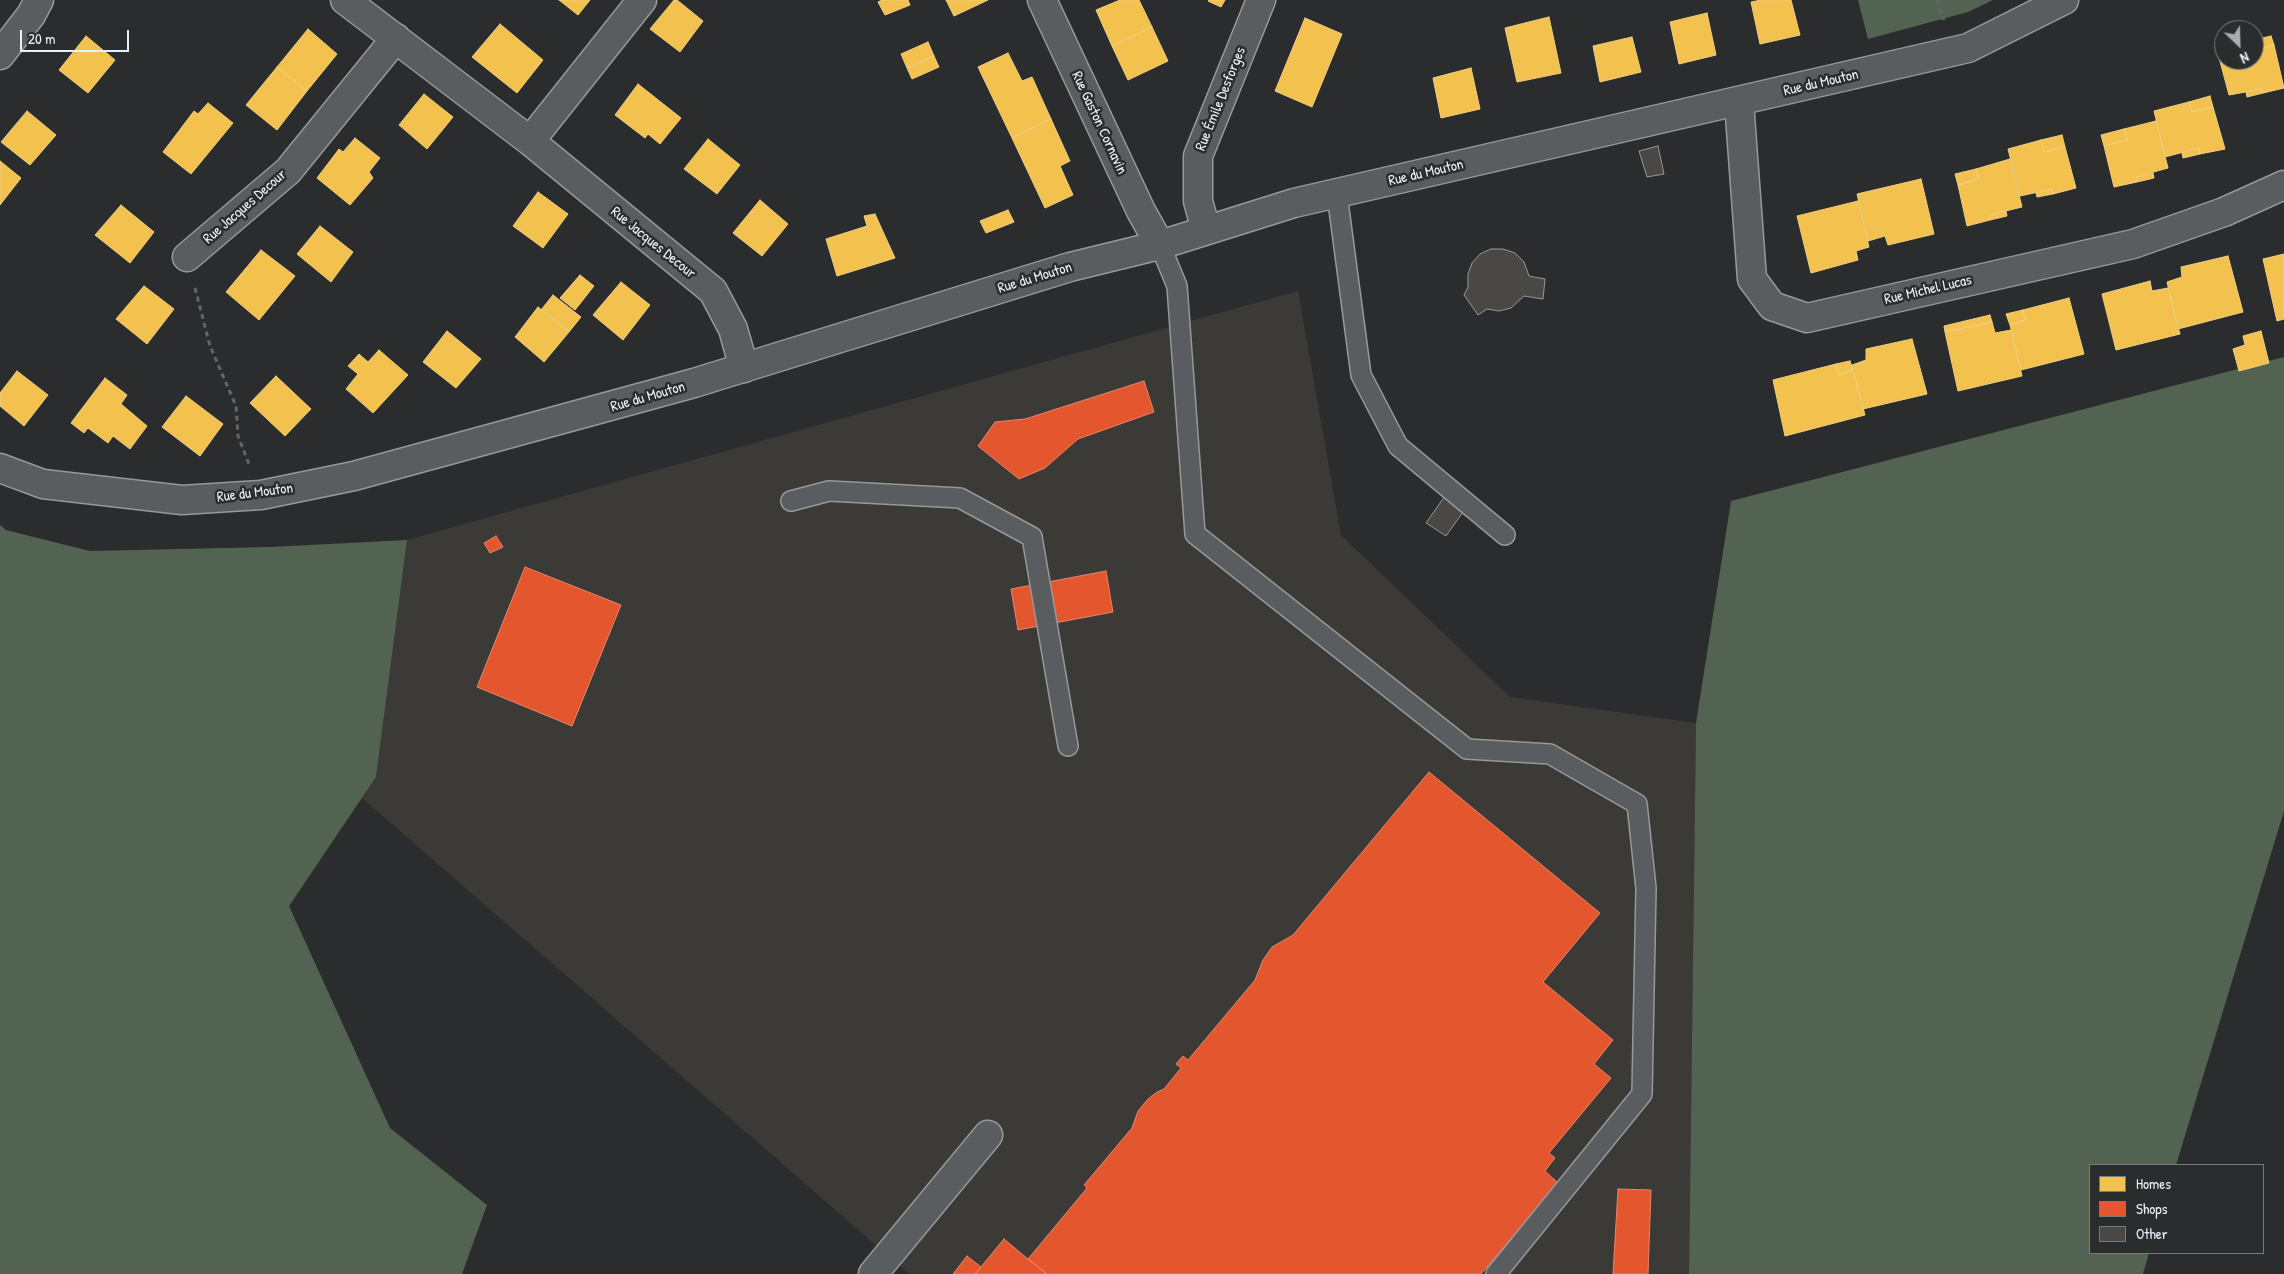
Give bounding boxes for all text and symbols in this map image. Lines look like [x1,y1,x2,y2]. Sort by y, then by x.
scale bar [22,20,131,52]
north arrow [2214,20,2264,70]
text: 20 m [28,28,55,49]
street label: Rue Émile Desforges [1192,44,1250,154]
text: N [2238,48,2252,68]
street label: Rue du Mouton [1782,66,1860,100]
street label: Rue Gaston Cornavin [1067,69,1131,177]
street label: Rue du Mouton [1387,156,1465,190]
street label: Rue Jacques Decour [200,166,290,248]
street label: Rue Jacques Decour [607,203,699,283]
street label: Rue du Mouton [996,258,1074,298]
street label: Rue Michel Lucas [1883,271,1973,309]
street label: Rue du Mouton [609,378,687,416]
street label: Rue du Mouton [216,479,294,507]
legend [2089,1164,2264,1254]
text: Homes [2136,1173,2171,1194]
text: Shops [2136,1198,2167,1219]
text: Other [2136,1223,2168,1244]

